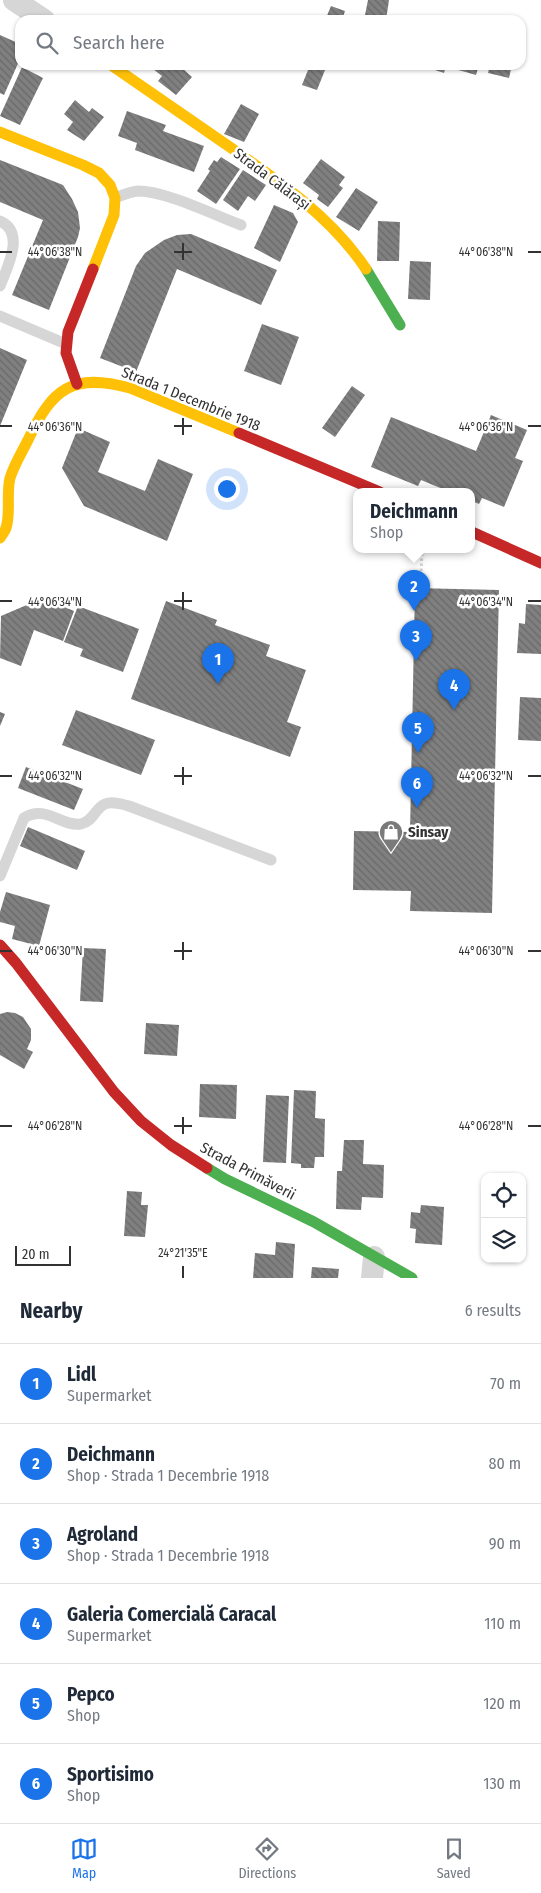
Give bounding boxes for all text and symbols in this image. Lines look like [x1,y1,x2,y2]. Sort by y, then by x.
search box [15,15,526,70]
icon: search [33,29,61,57]
text: Search here [73,31,165,54]
street label: Strada Călărași [229,144,314,215]
text: 44°06'38"N [28,245,82,259]
text: 44°06'38"N [459,245,513,259]
street label: Strada 1 Decembrie 1918 [119,363,263,435]
text: 44°06'36"N [28,420,82,434]
text: 44°06'36"N [459,420,513,434]
your location [214,476,240,502]
popup [353,488,475,553]
text: Deichmann [370,500,458,523]
text: Shop [370,523,403,542]
pin: 2 [398,570,430,611]
text: 44°06'34"N [28,595,82,609]
text: 44°06'34"N [459,595,513,609]
pin: 3 [400,620,432,661]
pin: 1 [202,643,234,684]
pin: 4 [438,669,470,710]
pin: 5 [402,712,434,753]
pin: 6 [401,767,433,808]
text: 44°06'32"N [28,769,82,783]
text: 44°06'32"N [459,769,513,783]
shop icon: Sinsay [378,819,404,853]
place label: Sinsay [408,823,449,841]
text: 44°06'30"N [28,944,83,958]
text: 44°06'30"N [459,944,514,958]
text: 44°06'28"N [28,1119,82,1133]
text: 44°06'28"N [459,1119,513,1133]
street label: Strada Primăverii [197,1138,299,1204]
map controls [481,1173,526,1263]
button: locate [481,1173,526,1218]
button: layers [481,1218,526,1263]
scale bar [15,1243,71,1266]
text: 20 m [22,1246,50,1263]
text: 24°21'35"E [158,1246,208,1260]
text: Nearby [20,1298,82,1324]
text: 6 results [465,1301,521,1320]
text: Lidl [67,1363,96,1386]
text: 1 [33,1374,39,1393]
text: 70 m [490,1374,521,1393]
text: Supermarket [67,1386,151,1405]
text: Deichmann [67,1443,155,1466]
text: 2 [32,1454,40,1473]
text: 80 m [489,1454,521,1473]
text: Shop · Strada 1 Decembrie 1918 [67,1466,269,1485]
text: Agroland [67,1523,138,1546]
text: 3 [32,1534,40,1553]
text: 90 m [489,1534,521,1553]
text: Shop · Strada 1 Decembrie 1918 [67,1546,269,1565]
text: Galeria Comercială Caracal [67,1603,276,1626]
text: 4 [32,1614,40,1633]
text: 110 m [484,1614,521,1633]
text: Supermarket [67,1626,151,1645]
text: Pepco [67,1683,115,1706]
text: 5 [32,1694,40,1713]
text: 120 m [483,1694,521,1713]
text: Shop [67,1706,100,1725]
text: Sportisimo [67,1763,154,1786]
text: 6 [32,1774,40,1793]
text: 130 m [483,1774,521,1793]
text: Shop [67,1786,100,1805]
tab: Map [70,1835,98,1882]
tab: Directions [238,1835,296,1882]
tab: Saved [437,1835,471,1882]

